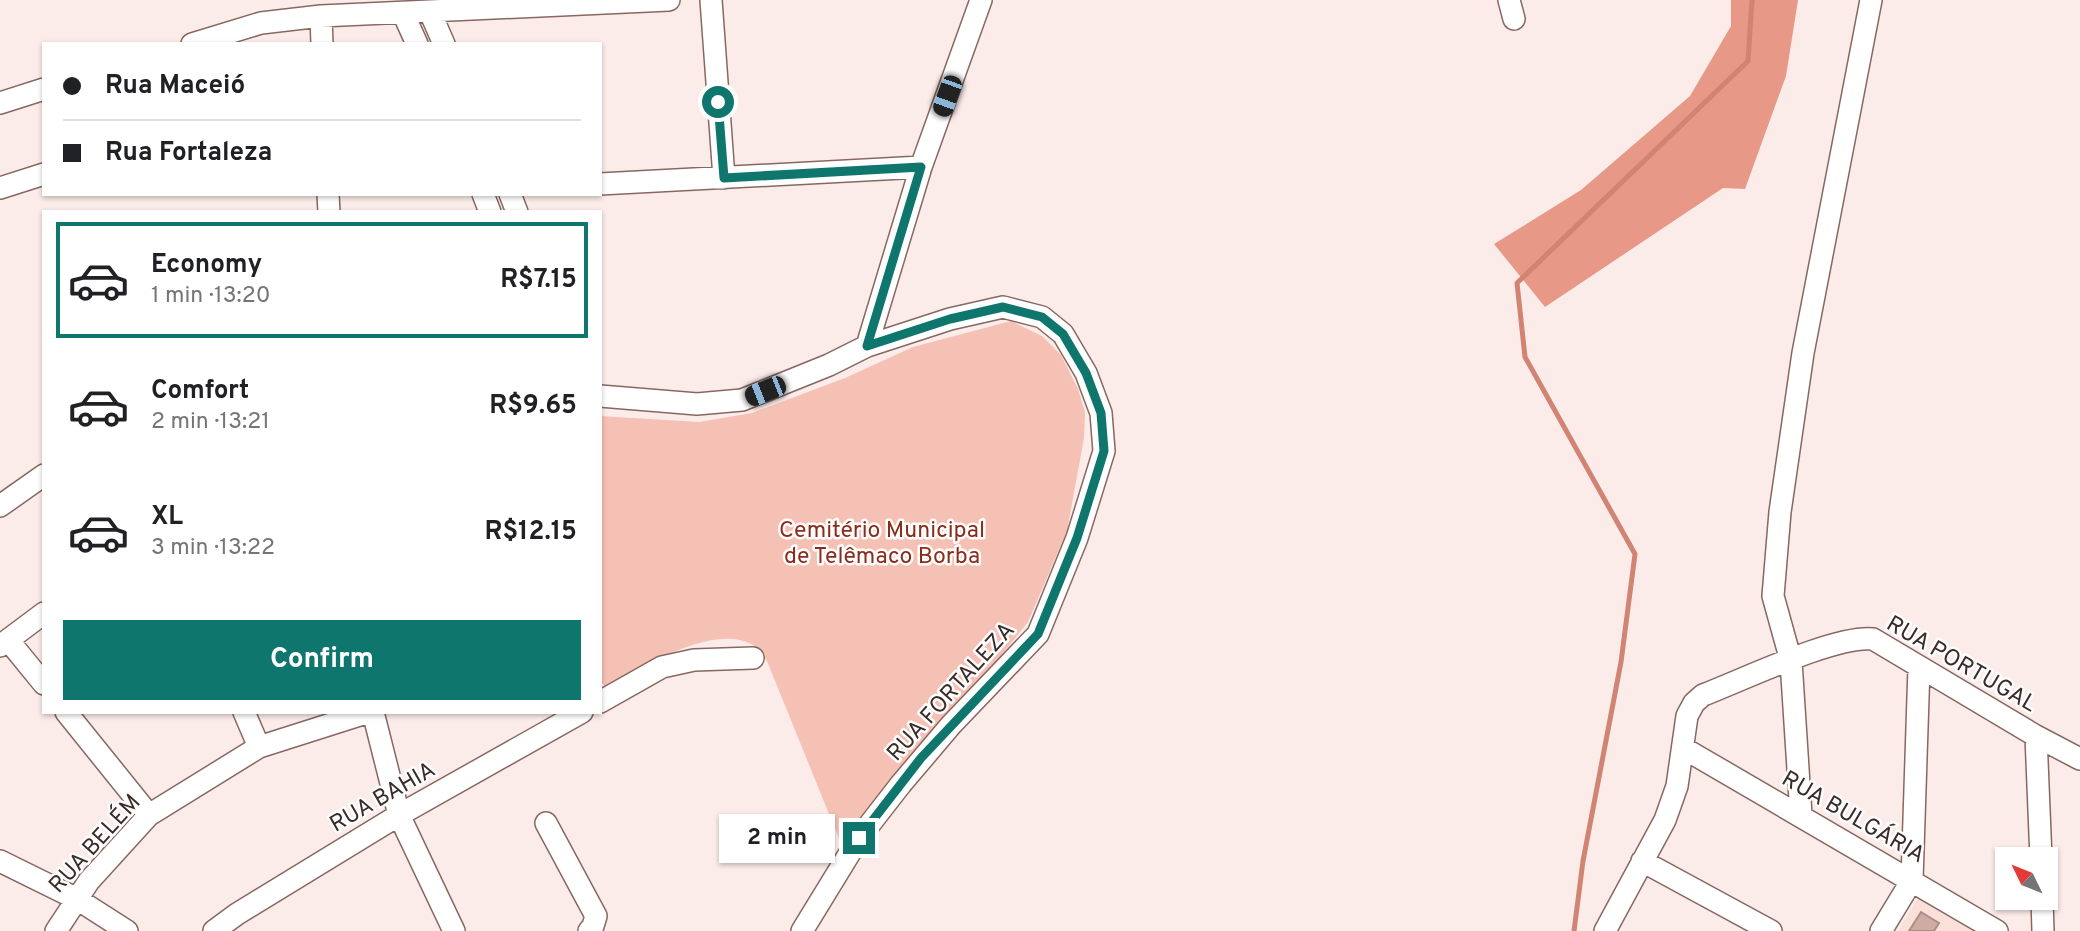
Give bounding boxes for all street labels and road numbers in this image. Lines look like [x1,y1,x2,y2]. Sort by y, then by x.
street label: RUA PORTUGAL [1880,610,2041,720]
street label: RUA FORTALEZA [882,617,1022,768]
street label: RUA BAHIA [325,756,441,840]
street label: RUA BULGÁRIA [1776,765,1930,871]
street label: RUA BELÉM [43,788,148,900]

